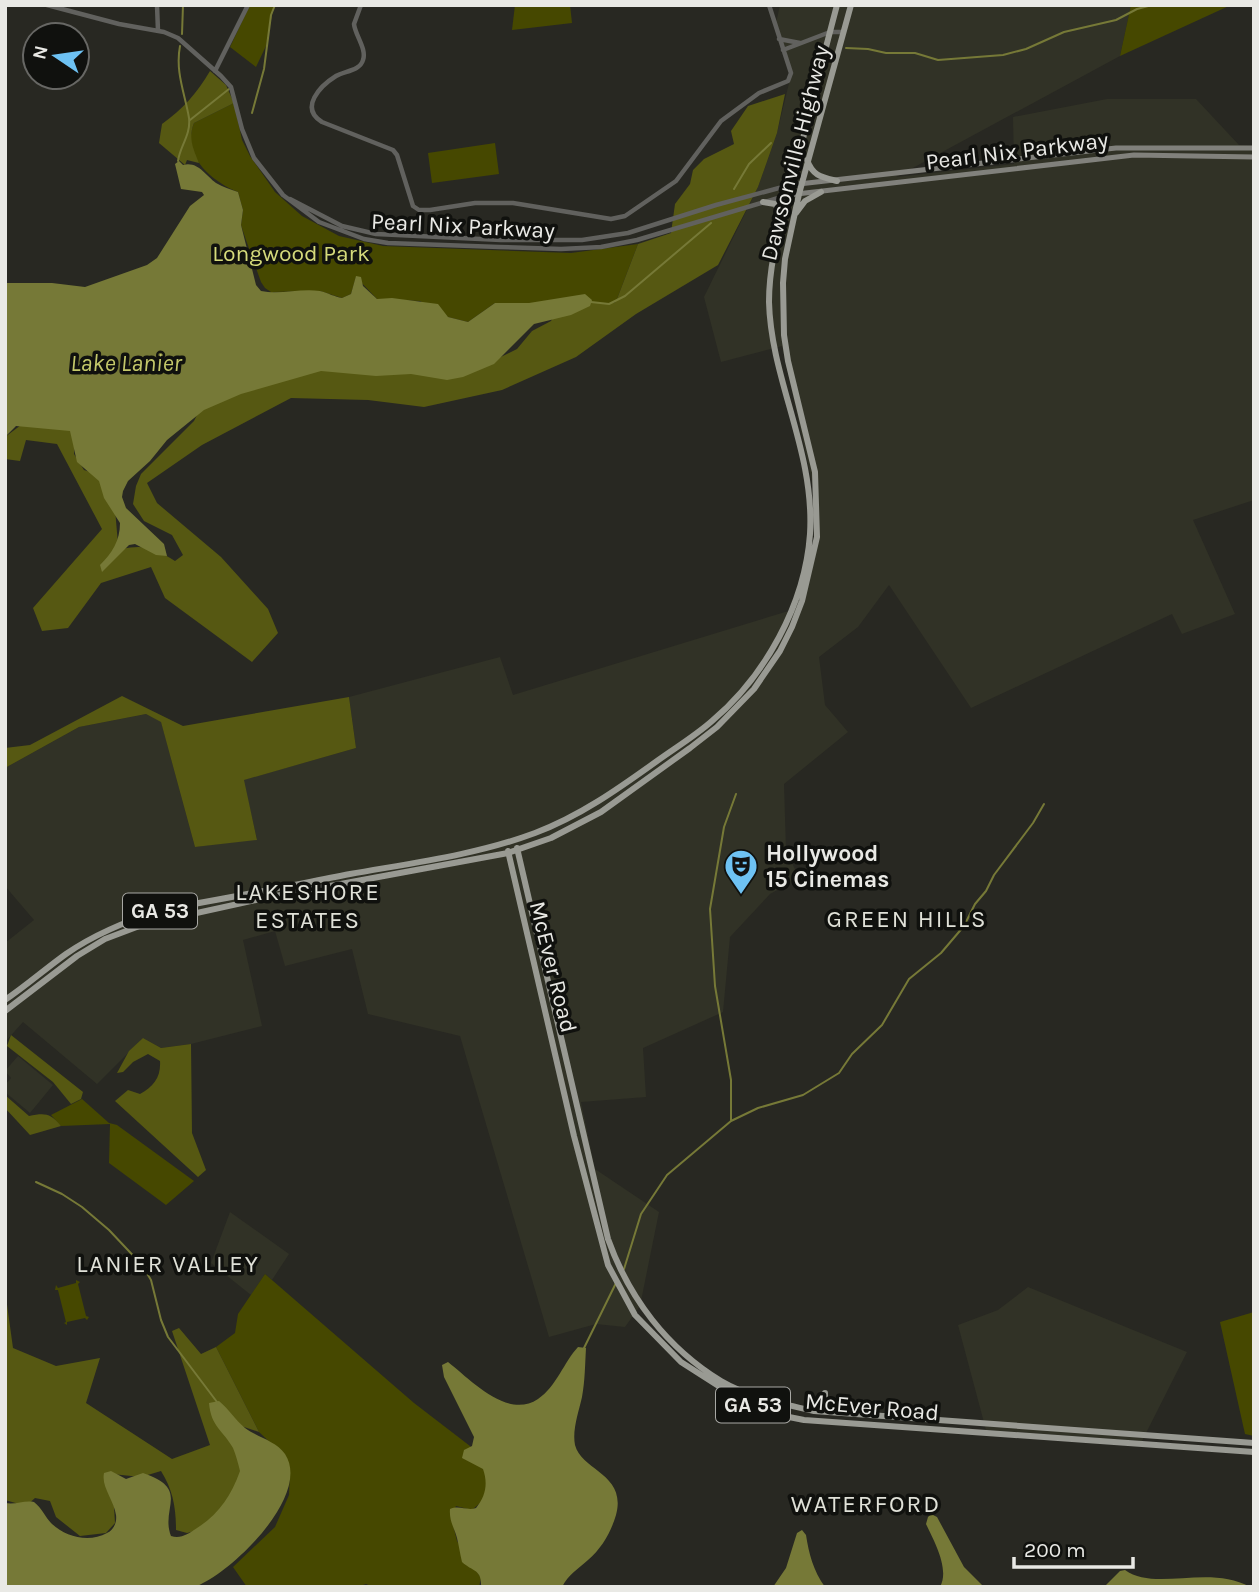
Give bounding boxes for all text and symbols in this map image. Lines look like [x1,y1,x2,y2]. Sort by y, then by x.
north arrow [21,21,91,91]
street label: Dawsonville Highway [755,42,835,263]
text: N [28,43,53,62]
street label: Pearl Nix Parkway [924,126,1110,176]
street label: Pearl Nix Parkway [370,208,556,244]
park label: Longwood Park [212,240,370,267]
water label: Lake Lanier [70,349,183,377]
place label: Hollywood 15 Cinemas [766,840,889,893]
theatre icon: Hollywood 15 Cinemas [722,847,760,896]
district label: LAKESHORE ESTATES [235,878,381,934]
road number: GA 53 [123,894,197,928]
street label: McEver Road [524,899,582,1035]
district label: GREEN HILLS [827,905,987,933]
district label: LANIER VALLEY [76,1250,260,1278]
road number: GA 53 [716,1388,790,1422]
street label: McEver Road [804,1388,940,1426]
district label: WATERFORD [791,1490,941,1518]
scale bar [1014,1526,1133,1570]
text: 200 m [1024,1538,1086,1562]

